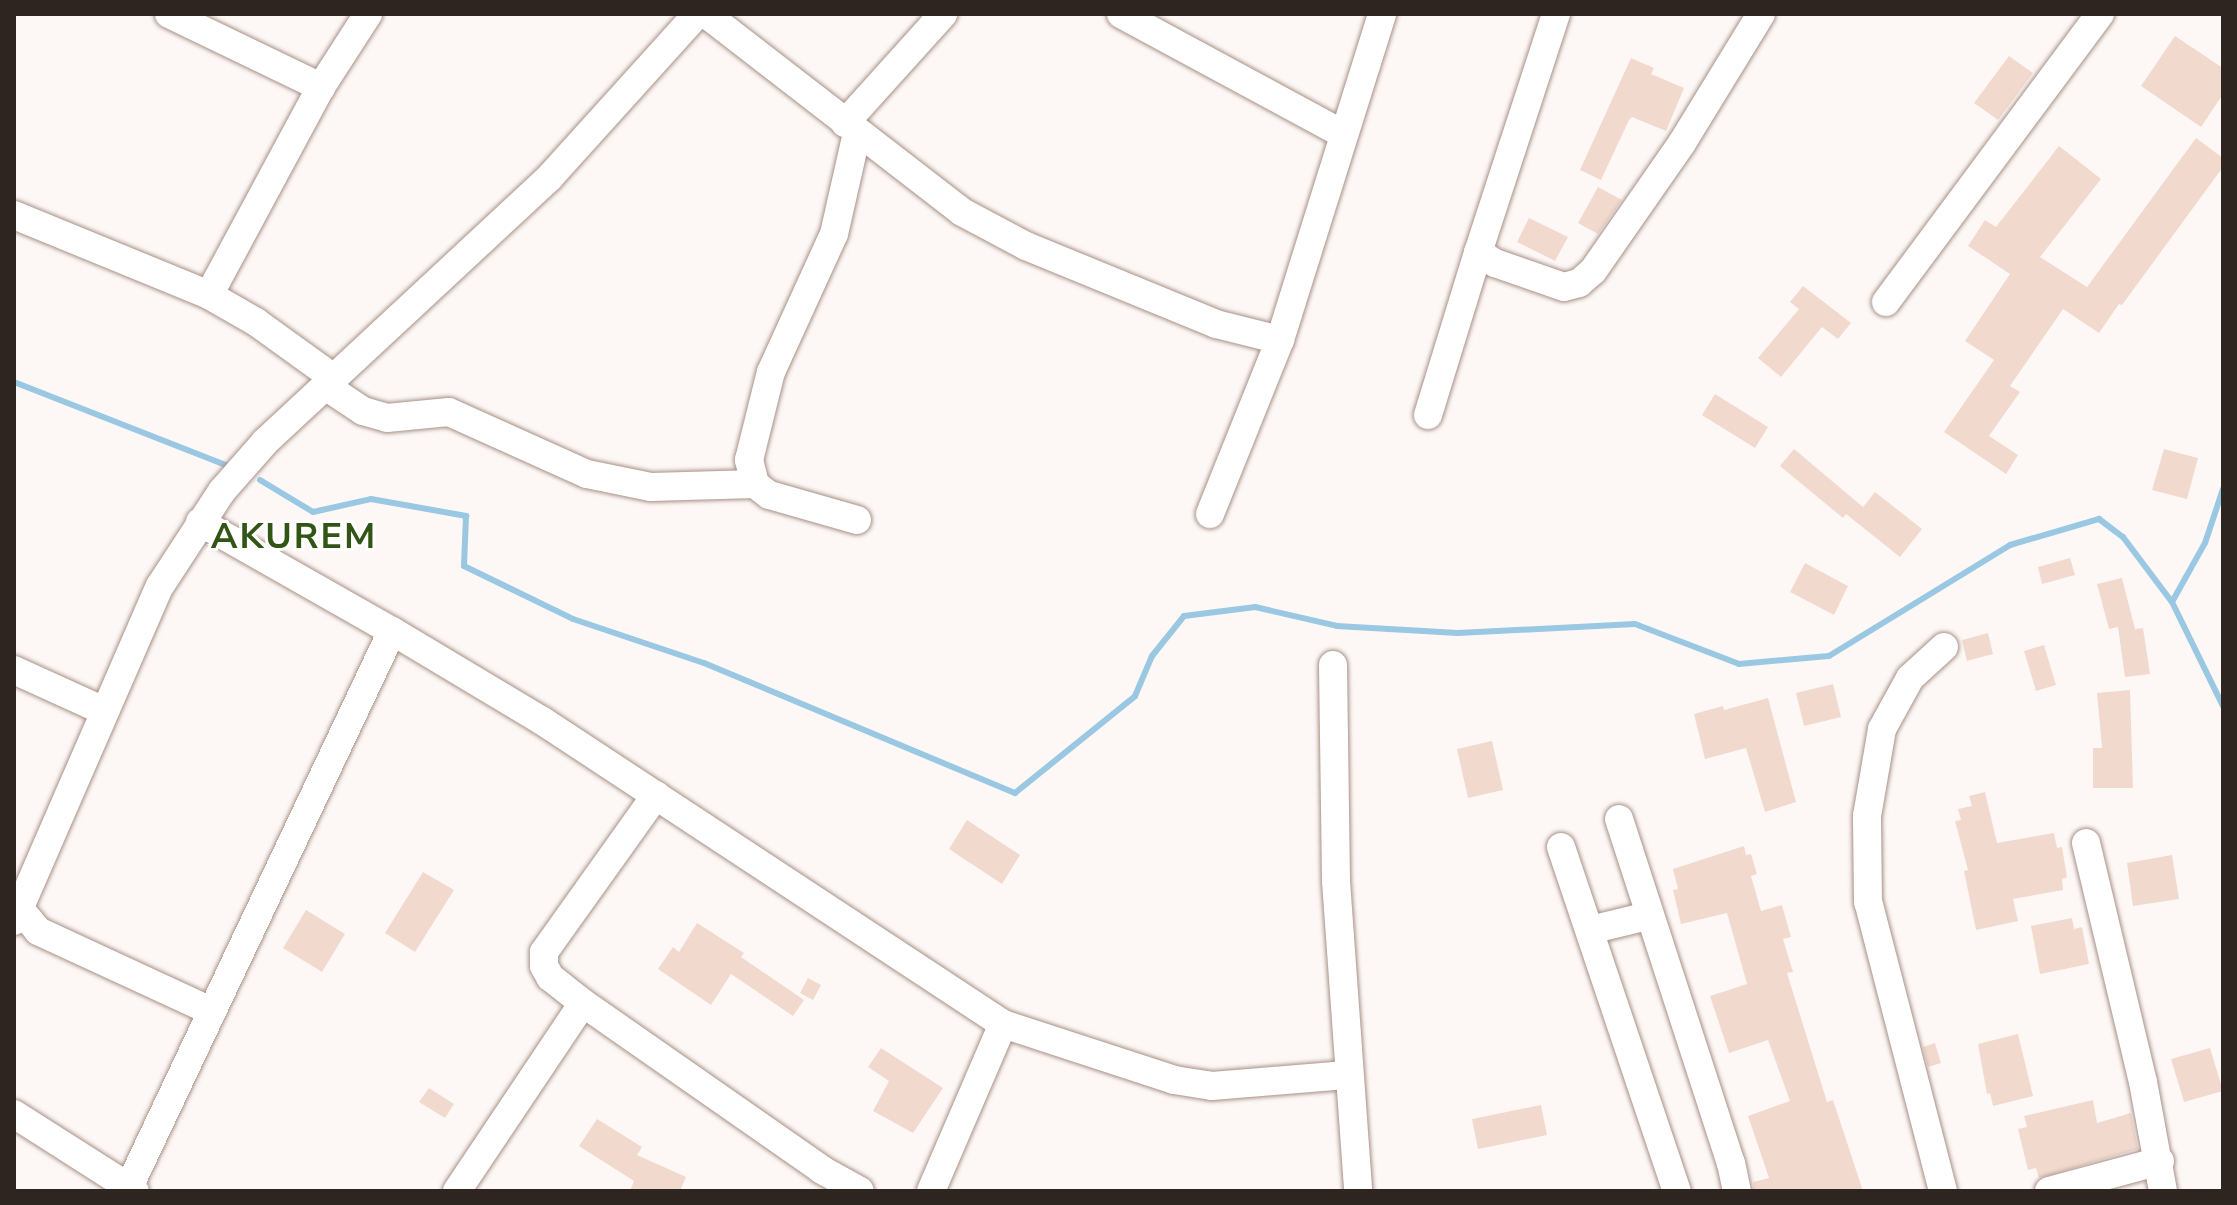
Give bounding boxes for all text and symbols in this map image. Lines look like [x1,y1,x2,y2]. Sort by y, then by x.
district label: AKUREM [211,515,377,559]

